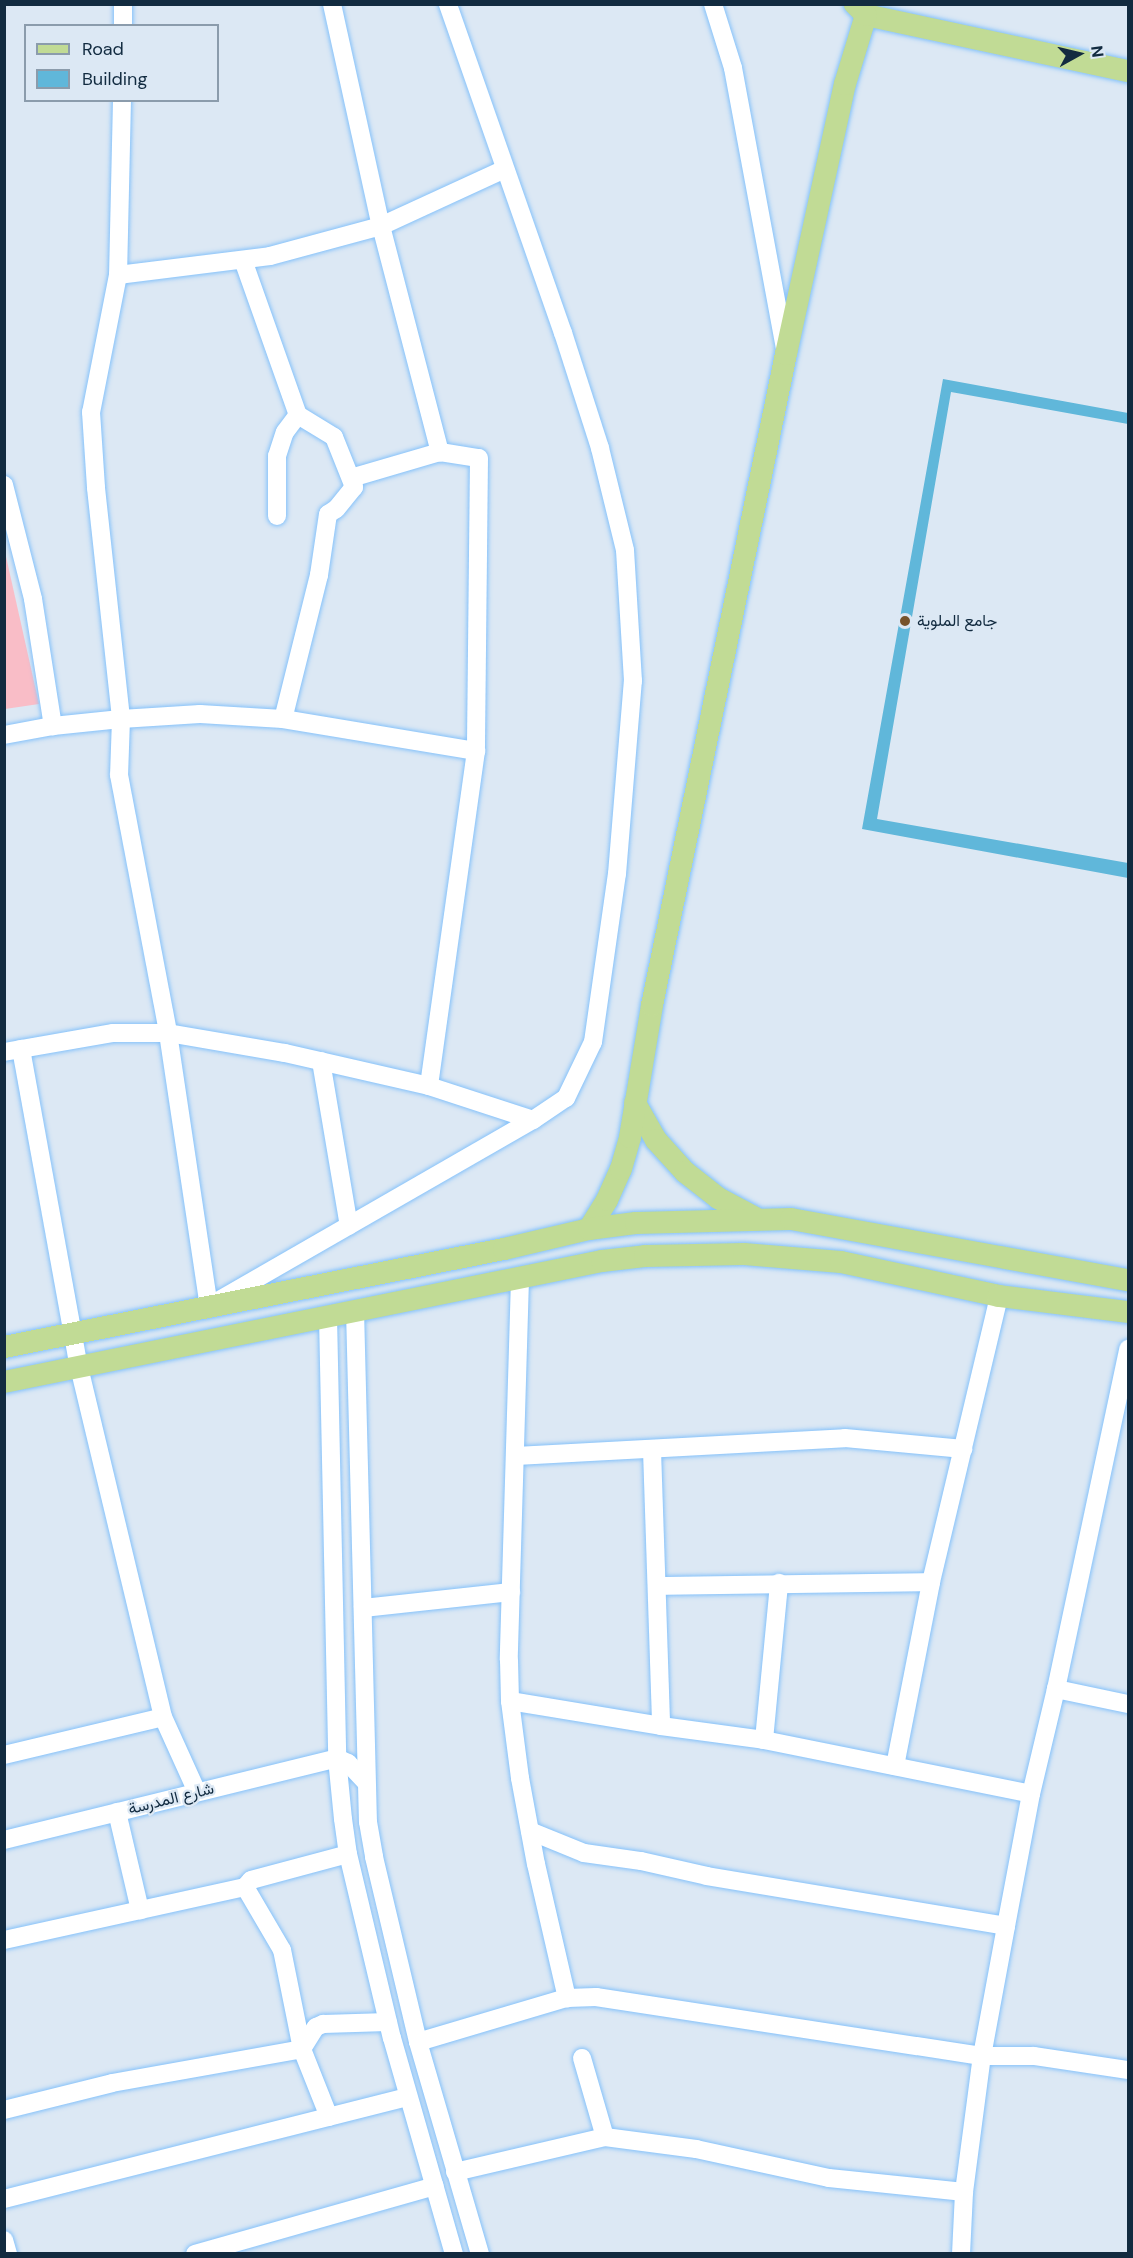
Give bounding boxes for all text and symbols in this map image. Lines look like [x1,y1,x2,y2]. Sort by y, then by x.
legend [24,24,219,102]
north arrow [1049,24,1109,84]
text: Road [82,37,124,61]
text: N [1086,44,1109,59]
text: Building [82,67,147,91]
place label: جامع الملوية [917,611,997,631]
marker: جامع الملوية [898,614,912,628]
street label: شارع المدرسة [126,1779,216,1819]

